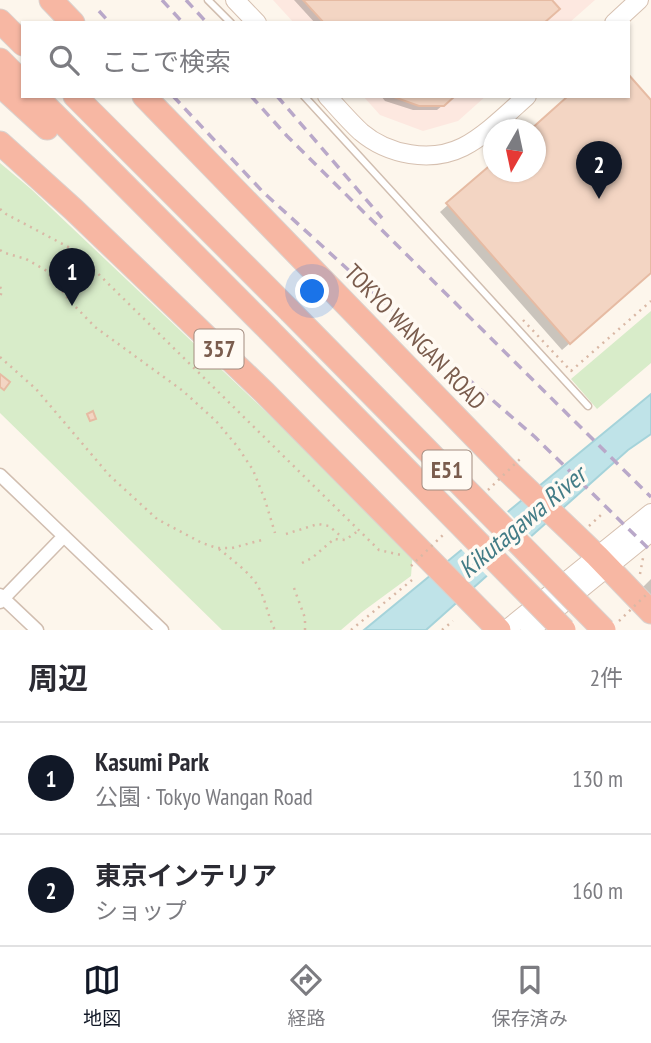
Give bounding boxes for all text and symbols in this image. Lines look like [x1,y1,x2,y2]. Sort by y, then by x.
search box [21,21,630,98]
icon: search [45,41,83,79]
text: ここで検索 [101,45,231,78]
north arrow [483,119,546,182]
pin: 2 [576,141,622,199]
pin: 1 [49,248,95,306]
street label: TOKYO WANGAN ROAD [338,257,493,416]
your location [295,274,329,308]
road number: 357 [194,330,244,368]
road number: E51 [422,450,472,490]
water label: Kikutagawa River [451,456,595,585]
text: 周辺 [28,658,88,697]
text: 2件 [590,663,623,692]
text: Kasumi Park [95,745,209,778]
text: 1 [46,764,57,793]
text: 130 m [572,764,623,793]
text: 公園 · Tokyo Wangan Road [95,782,313,811]
text: 東京インテリア [95,859,277,892]
text: 2 [46,876,57,905]
text: 160 m [572,876,623,905]
text: ショップ [95,896,187,925]
tab: 地図 [83,961,121,1030]
tab: 経路 [287,961,326,1030]
tab: 保存済み [492,961,568,1030]

